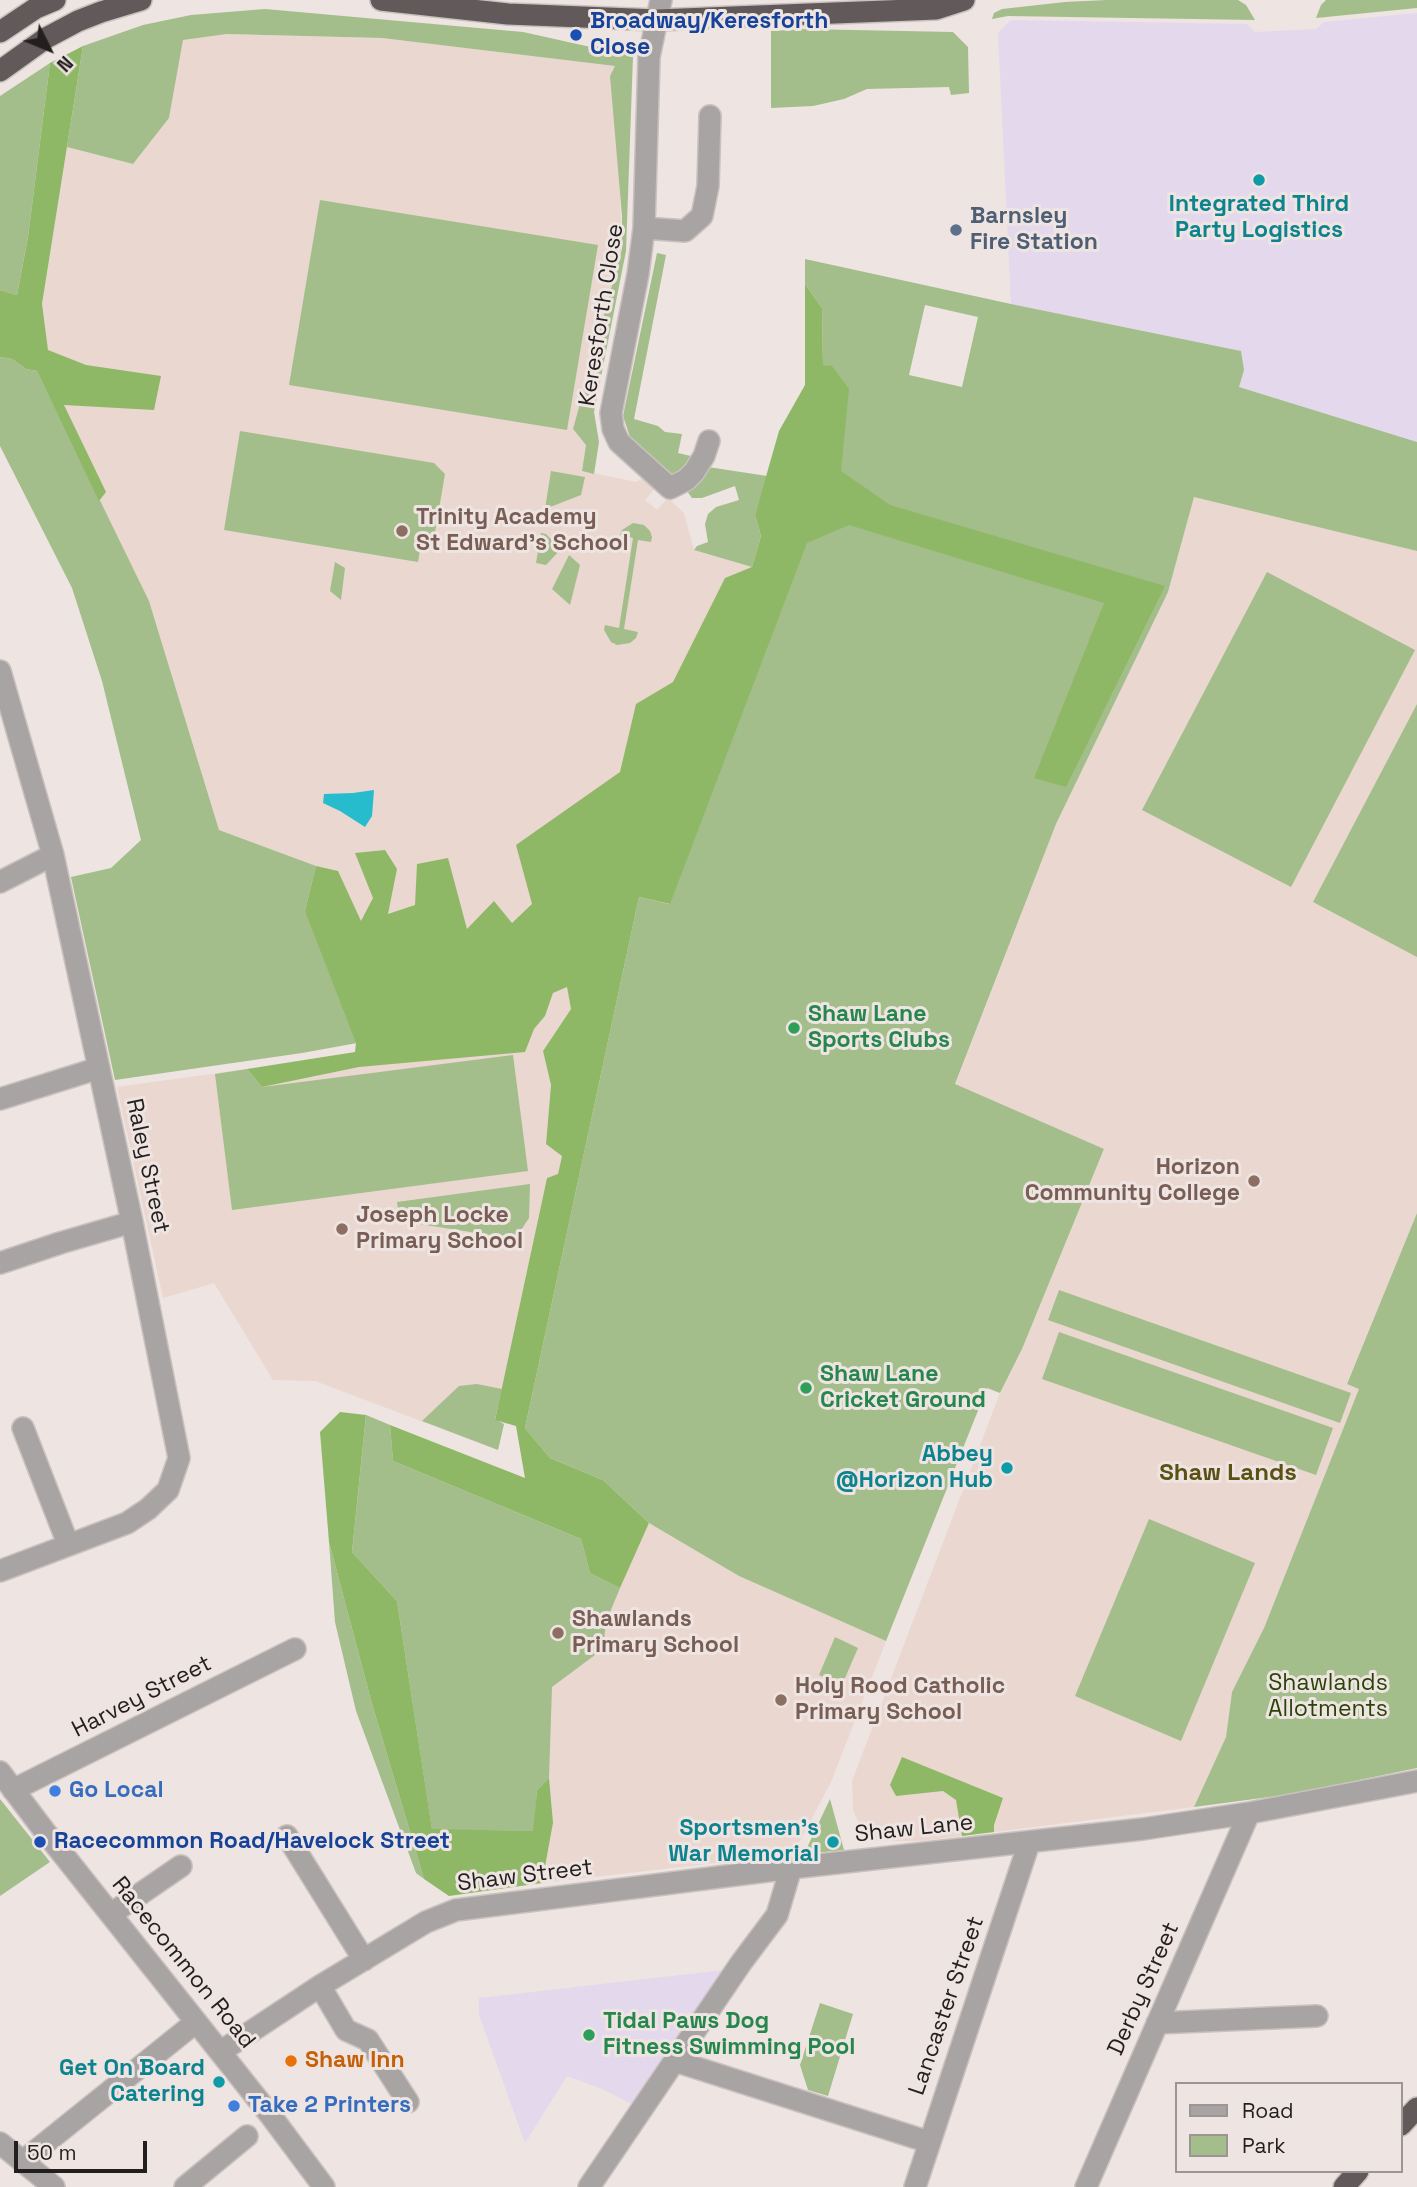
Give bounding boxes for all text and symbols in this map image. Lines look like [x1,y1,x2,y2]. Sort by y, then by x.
place label: Broadway/Keresforth Close [590,8,829,62]
north arrow [14,14,84,84]
marker: Broadway/Keresforth Close [568,27,584,43]
text: N [51,50,78,77]
marker: Integrated Third Party Logistics [1251,172,1267,188]
place label: Integrated Third Party Logistics [1169,191,1349,245]
place label: Barnsley Fire Station [970,203,1098,257]
street label: Keresforth Close [574,222,630,408]
marker: Barnsley Fire Station [948,222,964,238]
place label: Trinity Academy St Edward's School [416,504,629,558]
marker: Trinity Academy St Edward's School [394,523,410,539]
place label: Shaw Lane Sports Clubs [808,1001,950,1055]
marker: Shaw Lane Sports Clubs [786,1020,802,1036]
street label: Raley Street [119,1096,175,1236]
place label: Horizon Community College [1025,1154,1240,1208]
marker: Horizon Community College [1246,1173,1262,1189]
place label: Joseph Locke Primary School [356,1202,523,1256]
marker: Joseph Locke Primary School [334,1221,350,1237]
place label: Shaw Lane Cricket Ground [820,1361,986,1415]
marker: Shaw Lane Cricket Ground [798,1380,814,1396]
place label: Abbey @Horizon Hub [836,1441,993,1495]
district label: Shaw Lands [1159,1459,1297,1487]
marker: Abbey @Horizon Hub [999,1460,1015,1476]
place label: Shawlands Primary School [572,1606,739,1660]
marker: Shawlands Primary School [550,1625,566,1641]
street label: Harvey Street [68,1650,216,1744]
park label: Shawlands Allotments [1268,1670,1388,1724]
place label: Holy Rood Catholic Primary School [795,1673,1005,1727]
marker: Holy Rood Catholic Primary School [773,1692,789,1708]
place label: Go Local [69,1777,164,1805]
marker: Go Local [47,1783,63,1799]
street label: Shaw Lane [853,1809,975,1849]
place label: Sportsmen's War Memorial [668,1815,819,1869]
place label: Racecommon Road/Havelock Street [54,1828,450,1856]
marker: Racecommon Road/Havelock Street [32,1834,48,1850]
marker: Sportsmen's War Memorial [825,1834,841,1850]
street label: Shaw Street [456,1854,594,1898]
street label: Racecommon Road [105,1872,261,2054]
street label: Lancaster Street [903,1913,991,2099]
street label: Derby Street [1102,1918,1186,2060]
place label: Tidal Paws Dog Fitness Swimming Pool [603,2008,855,2062]
marker: Tidal Paws Dog Fitness Swimming Pool [581,2027,597,2043]
place label: Shaw Inn [305,2047,405,2075]
marker: Shaw Inn [283,2053,299,2069]
place label: Get On Board Catering [59,2055,205,2109]
marker: Get On Board Catering [211,2074,227,2090]
legend [1176,2082,1403,2173]
place label: Take 2 Printers [248,2092,411,2120]
text: Road [1242,2097,1294,2124]
marker: Take 2 Printers [226,2098,242,2114]
scale bar [18,2128,150,2172]
text: Park [1242,2132,1286,2159]
text: 50 m [27,2139,77,2166]

